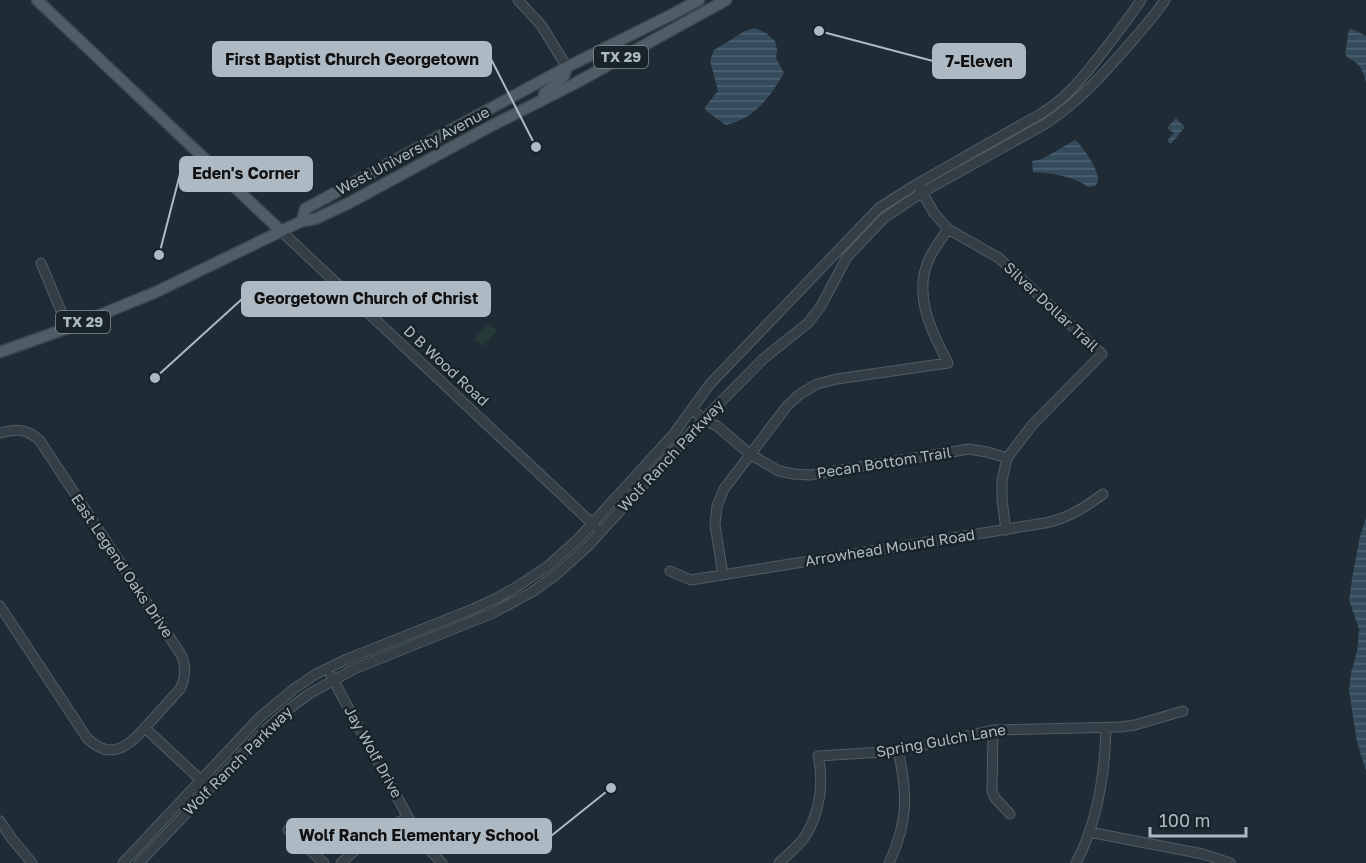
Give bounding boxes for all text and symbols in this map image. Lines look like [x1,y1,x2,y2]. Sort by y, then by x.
callout: First Baptist Church Georgetown [213,42,491,76]
callout: 7-Eleven [933,44,1025,78]
road number: TX 29 [594,46,648,68]
text: First Baptist Church Georgetown [225,49,479,69]
text: 7-Eleven [945,51,1013,71]
street label: West University Avenue [333,102,492,198]
callout: Eden's Corner [180,157,312,191]
text: Eden's Corner [192,163,300,183]
street label: Silver Dollar Trail [1001,258,1103,355]
callout: Georgetown Church of Christ [242,282,490,316]
text: Georgetown Church of Christ [254,288,478,308]
road number: TX 29 [56,311,110,333]
street label: D B Wood Road [400,321,493,409]
street label: Wolf Ranch Parkway [614,395,727,515]
street label: Pecan Bottom Trail [815,442,953,482]
street label: East Legend Oaks Drive [68,490,178,641]
street label: Arrowhead Mound Road [804,525,976,569]
street label: Wolf Ranch Parkway [179,702,296,818]
street label: Jay Wolf Drive [341,702,407,801]
street label: Spring Gulch Lane [875,720,1007,760]
scale bar [1150,800,1246,838]
text: 100 m [1159,809,1210,831]
callout: Wolf Ranch Elementary School [287,819,551,853]
text: Wolf Ranch Elementary School [299,825,540,845]

